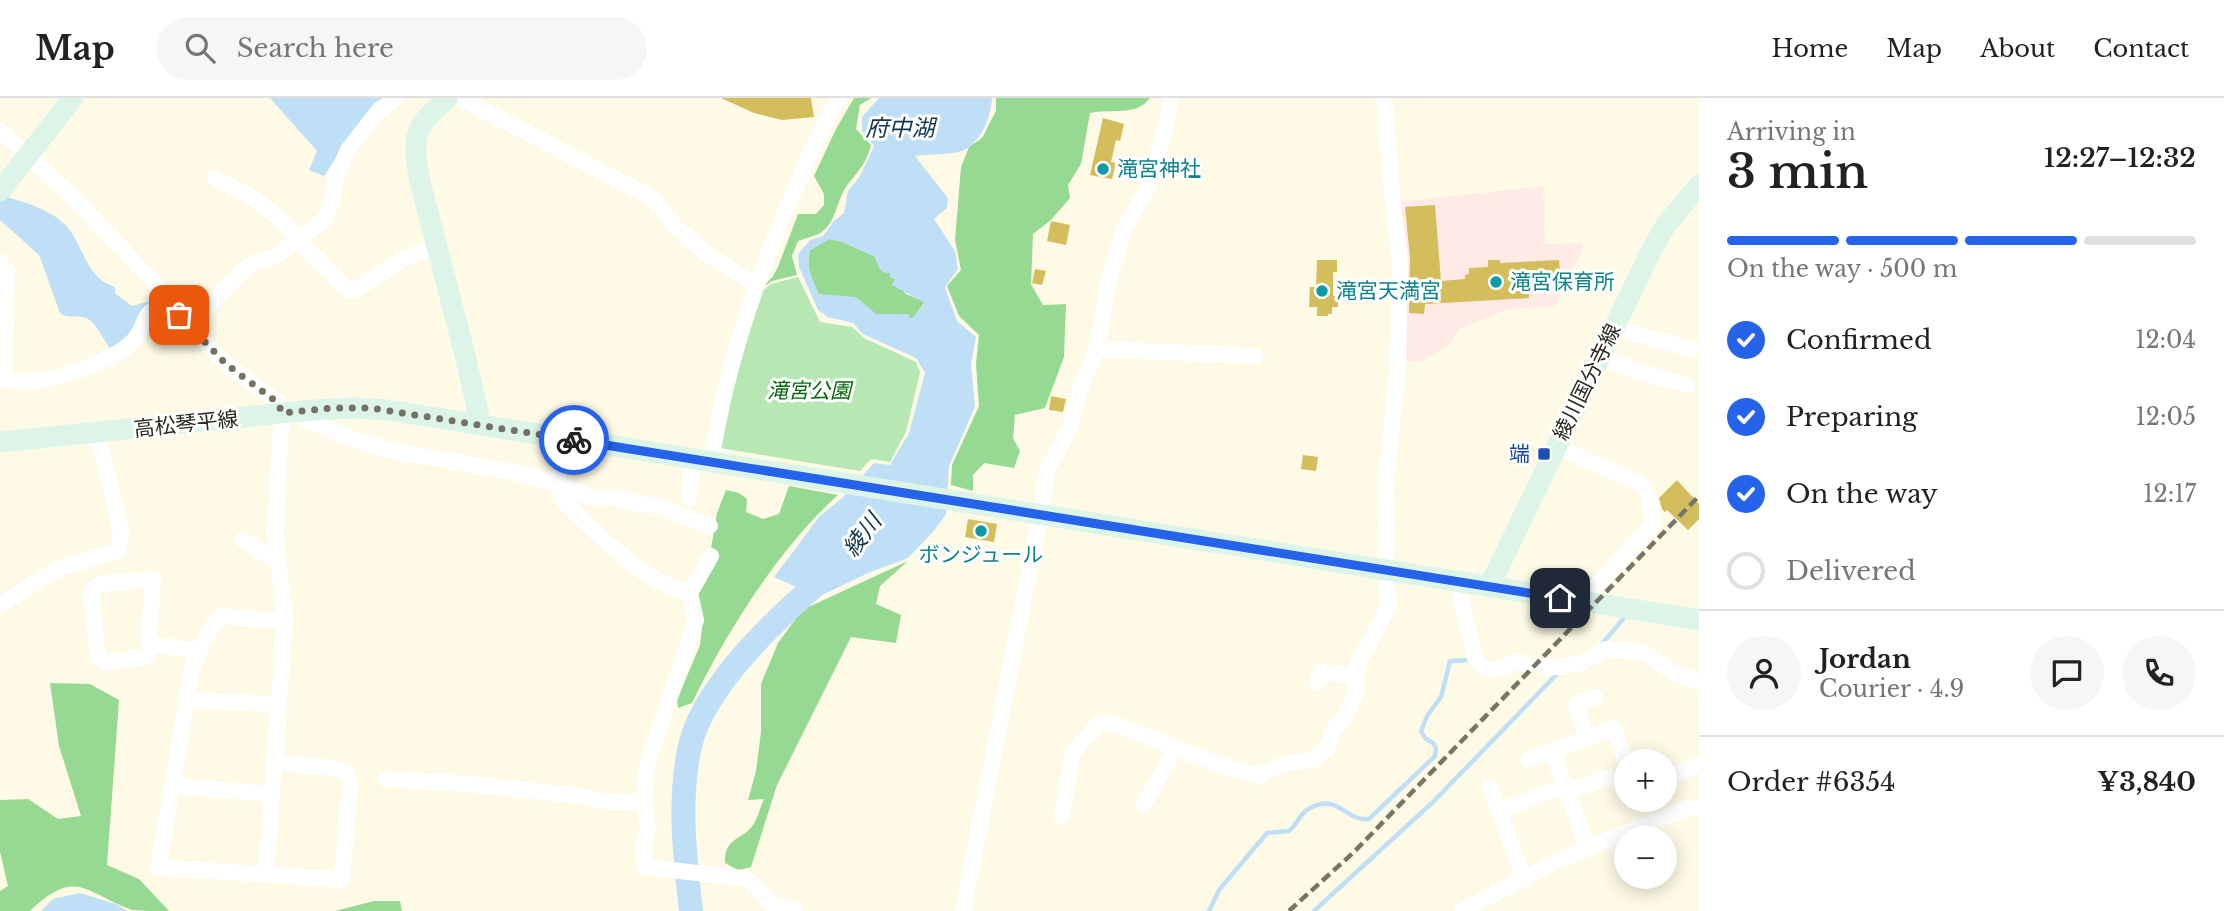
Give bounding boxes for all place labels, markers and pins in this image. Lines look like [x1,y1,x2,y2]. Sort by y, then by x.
place label: 滝宮神社 [1117,156,1201,182]
marker: 滝宮神社 [1095,161,1111,177]
place label: 滝宮保育所 [1510,269,1615,295]
marker: 滝宮保育所 [1488,274,1504,290]
place label: 滝宮天満宮 [1336,278,1441,304]
marker: 滝宮天満宮 [1314,283,1330,299]
pin [149,285,209,345]
place label: 端 [1509,441,1530,467]
marker: 端 [1536,446,1552,462]
marker: ボンジュール [973,523,989,539]
place label: ボンジュール [919,542,1043,568]
pin [1530,568,1590,628]

